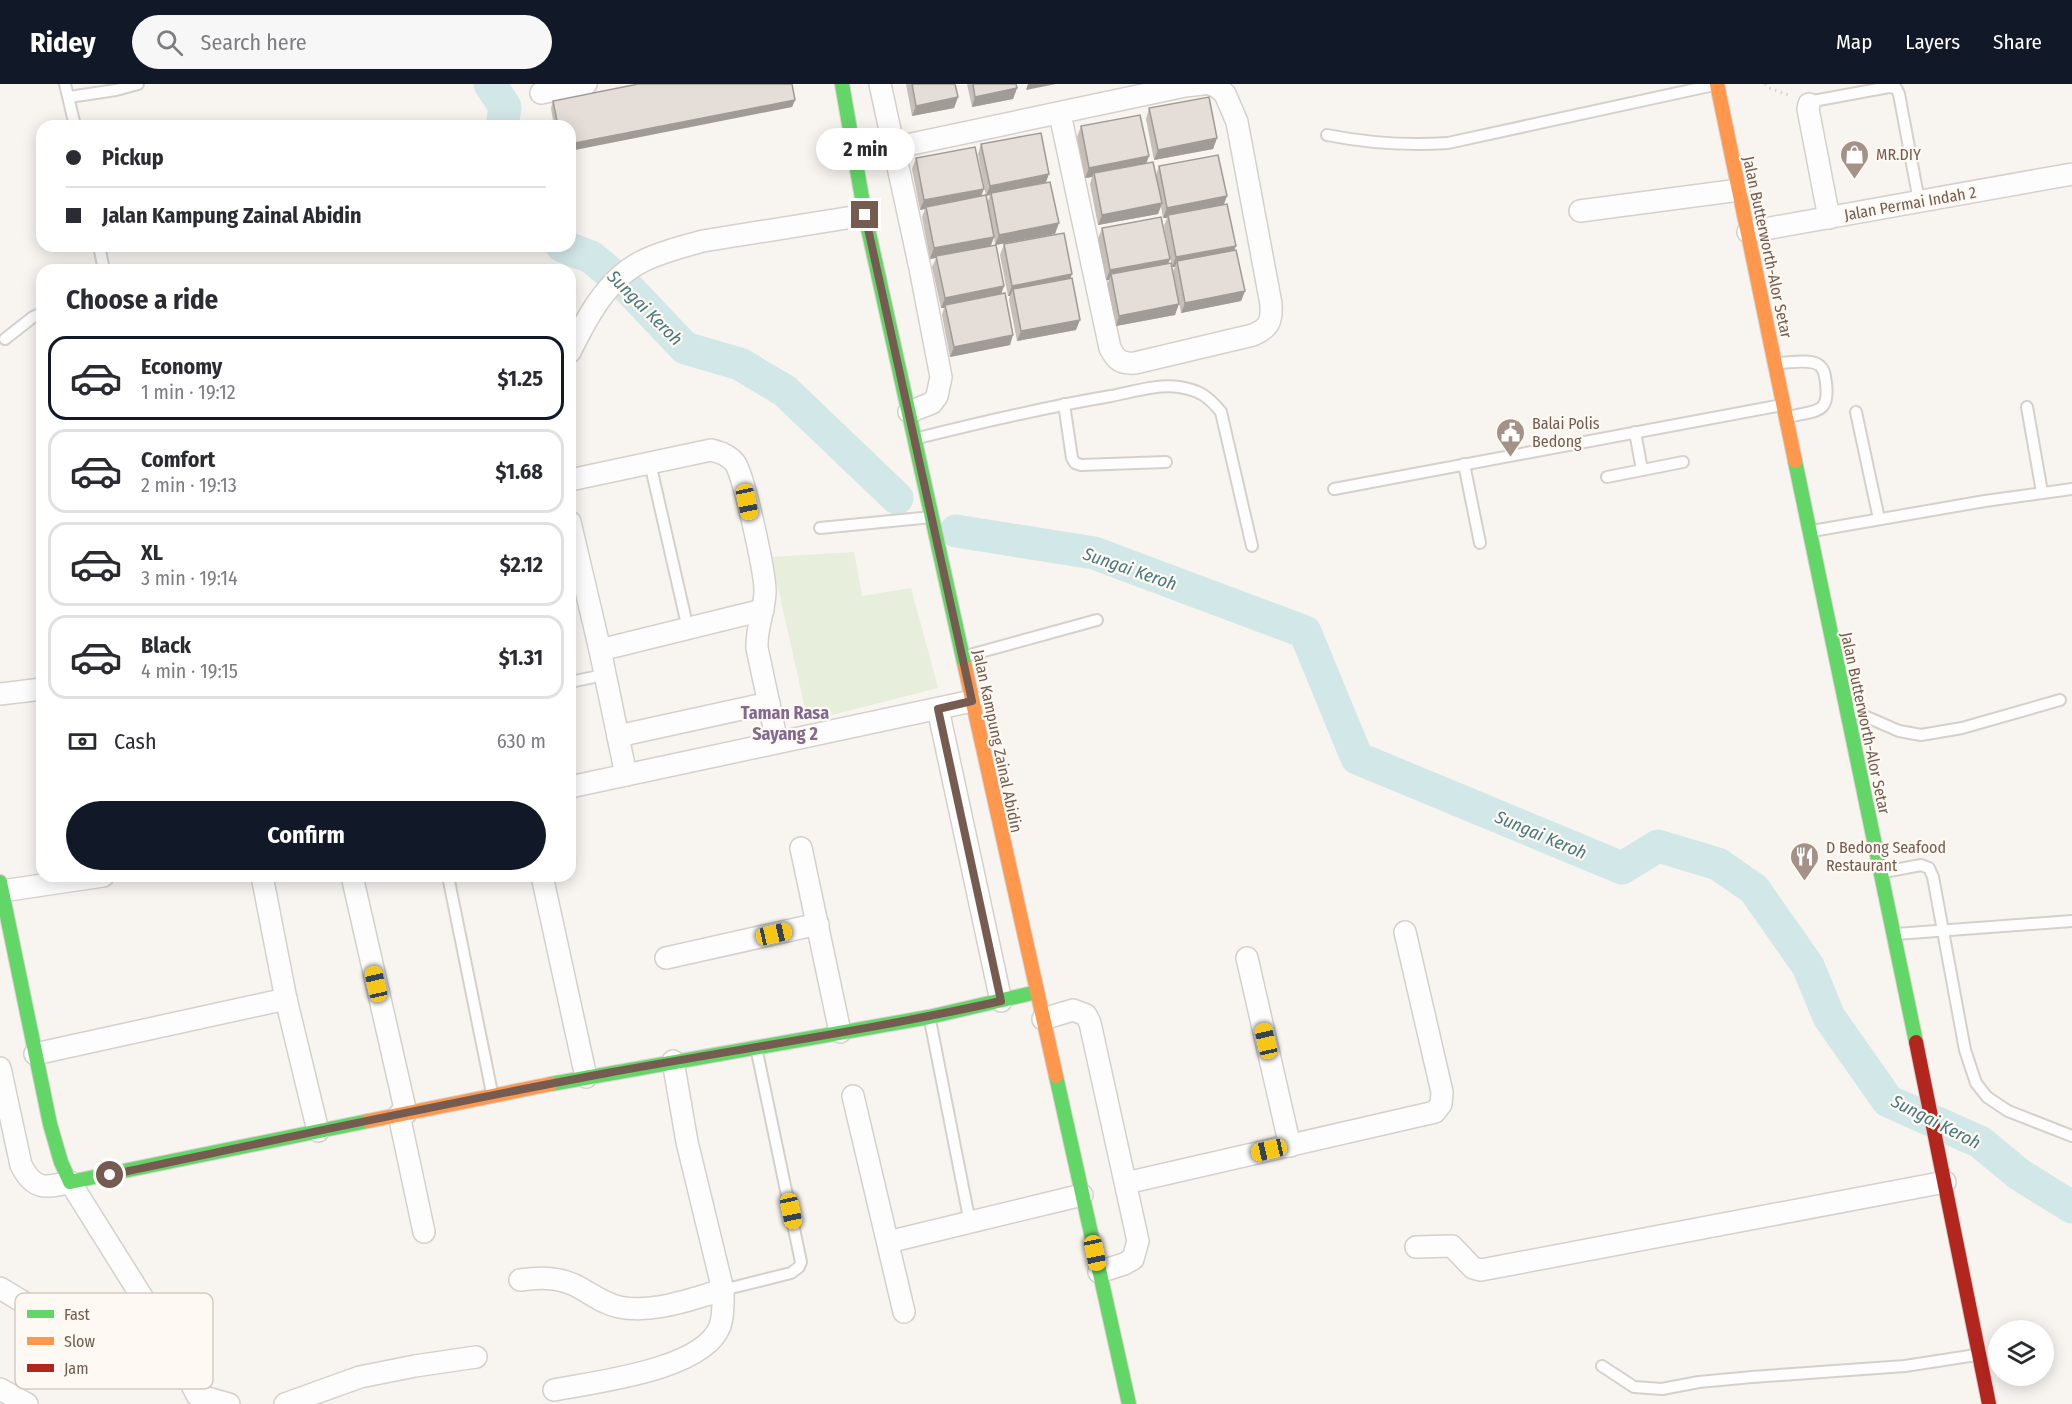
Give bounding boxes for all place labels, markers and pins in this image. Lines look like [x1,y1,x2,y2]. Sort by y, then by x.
shop icon: MR.DIY [1839,138,1871,180]
place label: MR.DIY [1876,145,1921,164]
place label: Balai Polis Bedong [1532,414,1600,451]
public building icon: Balai Polis Bedong [1495,416,1527,458]
place label: D Bedong Seafood Restaurant [1826,838,1946,875]
restaurant icon: D Bedong Seafood Restaurant [1789,840,1821,882]

